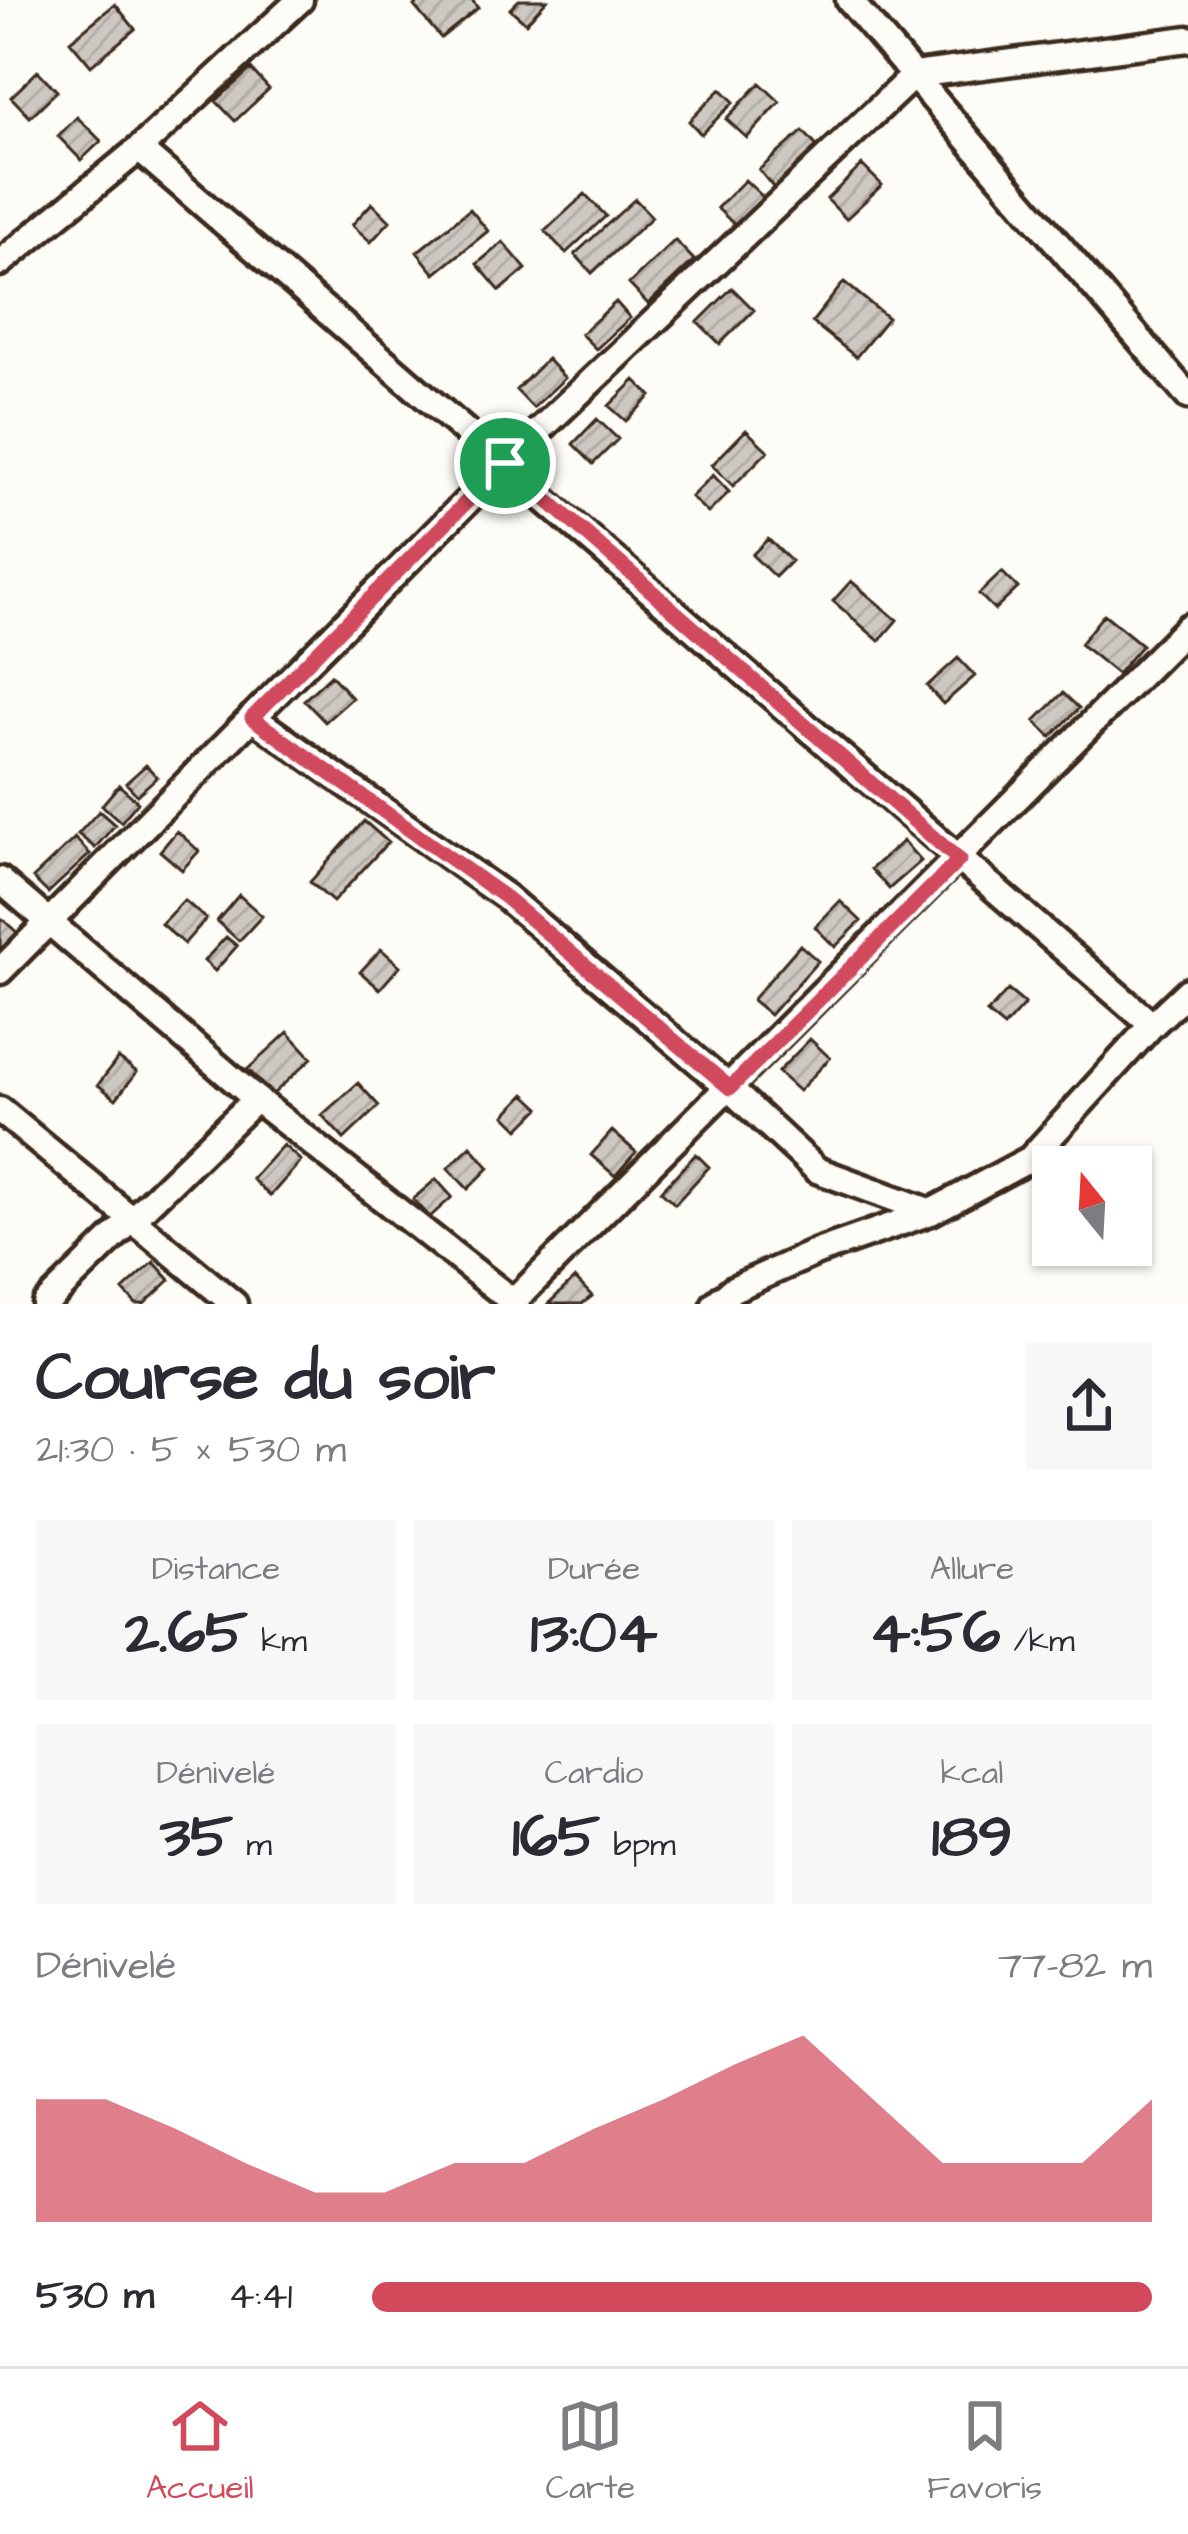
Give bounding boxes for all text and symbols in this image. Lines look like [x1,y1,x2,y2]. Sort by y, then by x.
pin [454,412,556,514]
icon: arrive [472,430,538,496]
north arrow [1032,1146,1152,1266]
map controls [1032,1146,1152,1266]
text: Course du soir [36,1333,496,1425]
button: share [1026,1343,1152,1469]
text: 21:30 · 5 × 530 m [36,1424,346,1478]
text: Distance [152,1546,280,1592]
text: Durée [548,1546,640,1592]
text: Allure [930,1546,1014,1592]
text: 2.65 [125,1592,248,1675]
text: 13:04 [531,1592,657,1675]
text: 4:56 [869,1592,1000,1675]
text: km [248,1618,307,1664]
text: /km [1000,1618,1075,1664]
text: Dénivelé [157,1750,275,1796]
text: Cardio [545,1750,643,1796]
text: kcal [940,1750,1004,1796]
text: 35 [160,1796,233,1879]
text: 165 [512,1796,600,1879]
text: 189 [932,1796,1012,1879]
text: m [233,1822,272,1868]
text: bpm [600,1822,676,1868]
text: Dénivelé [36,1940,176,1994]
text: 77–82 m [998,1940,1152,1994]
text: 530 m [36,2270,154,2324]
text: 4:41 [228,2270,293,2324]
tab: Accueil [146,2393,254,2511]
tab: Carte [546,2393,635,2511]
tab: Favoris [927,2393,1042,2511]

